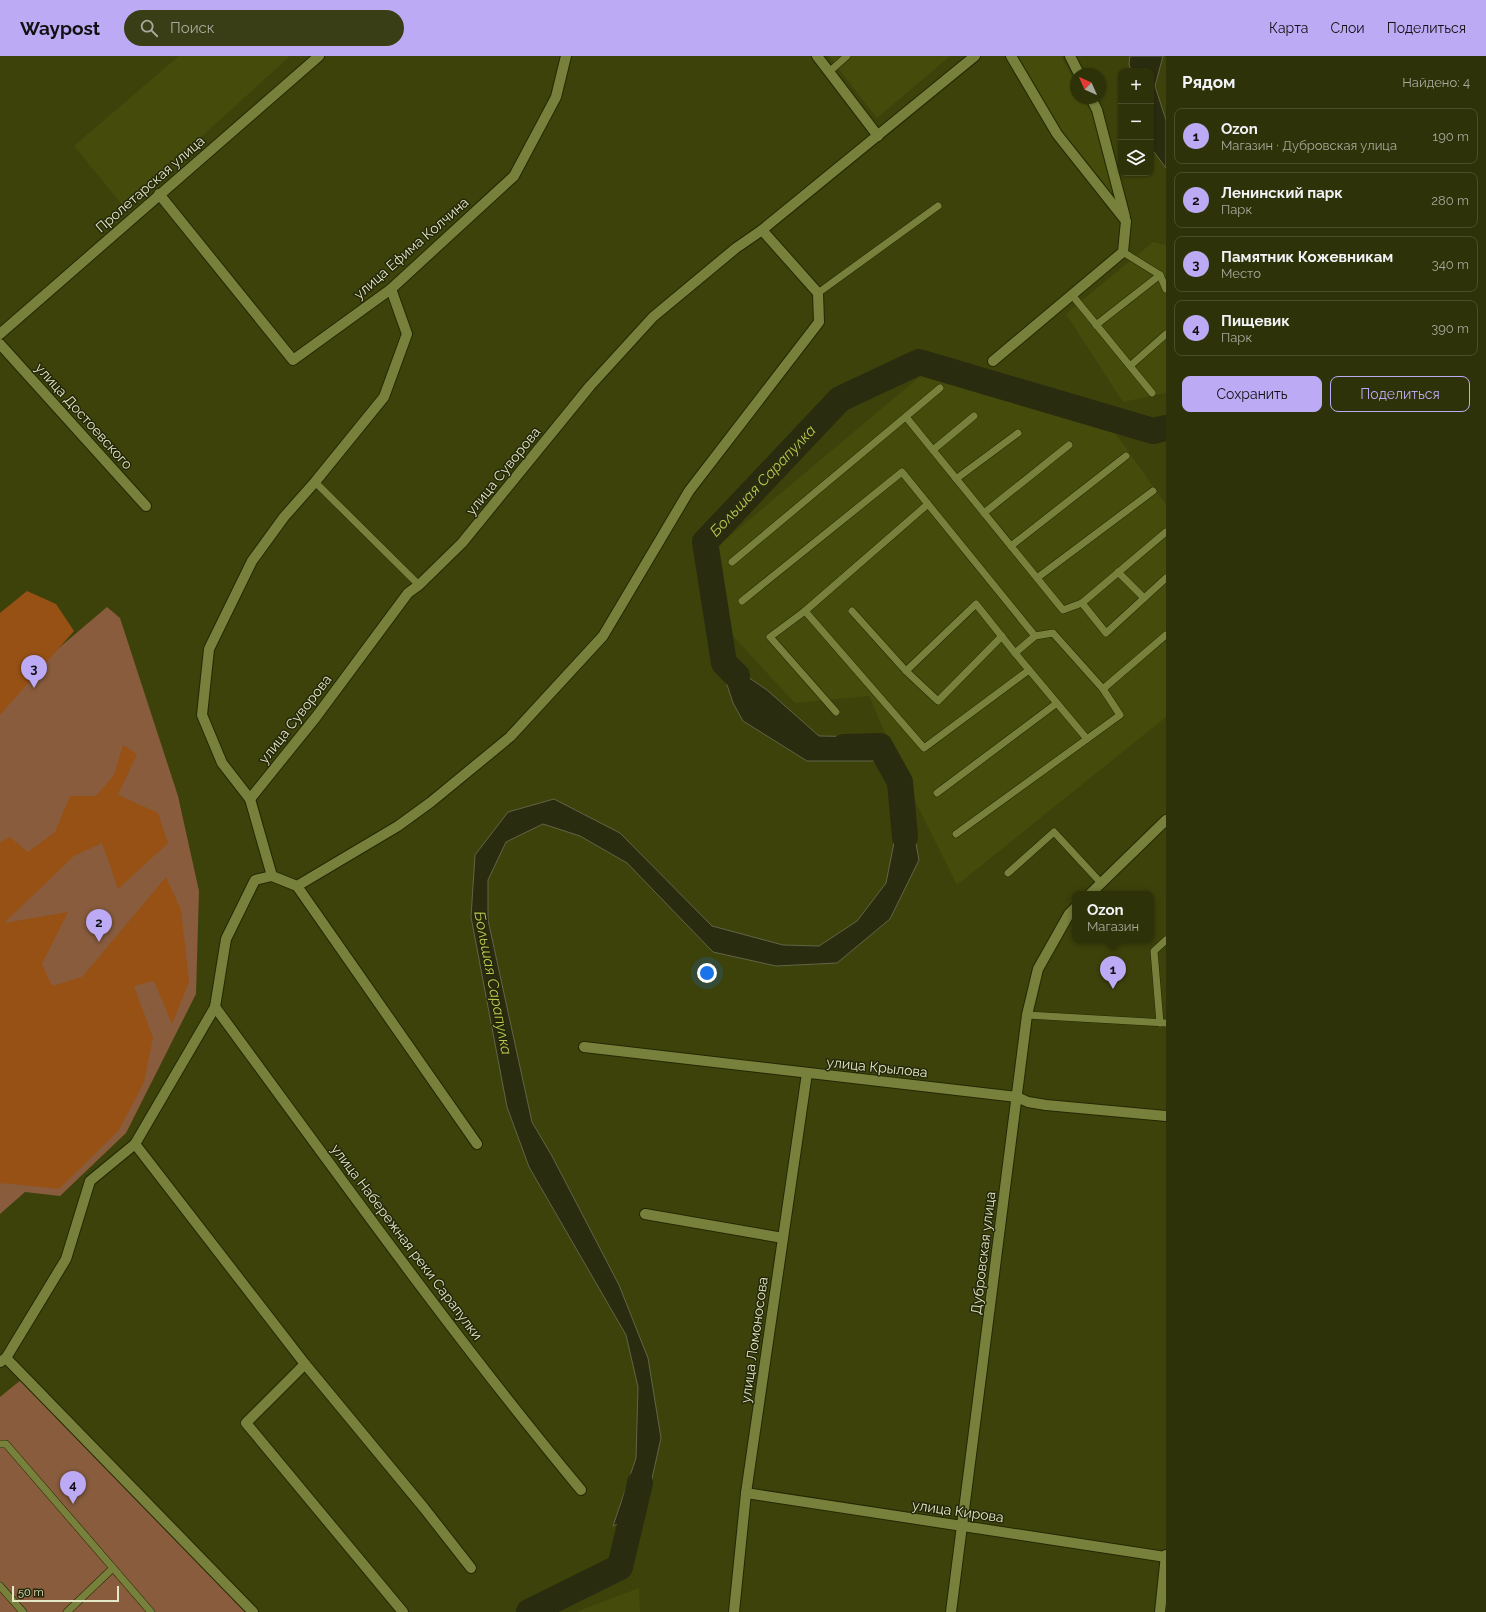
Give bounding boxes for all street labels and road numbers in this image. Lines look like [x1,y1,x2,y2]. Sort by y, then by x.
street label: Пролетарская улица [92,132,208,236]
street label: улица Ефима Колчина [350,194,472,302]
street label: улица Достоевского [32,360,136,472]
street label: улица Суворова [463,424,543,518]
street label: улица Суворова [255,671,335,767]
street label: улица Крылова [826,1054,928,1080]
street label: улица Набережная реки Сарапулки [328,1141,486,1343]
street label: Дубровская улица [968,1191,998,1315]
street label: улица Ломоносова [737,1276,771,1404]
street label: улица Кирова [911,1497,1005,1525]

